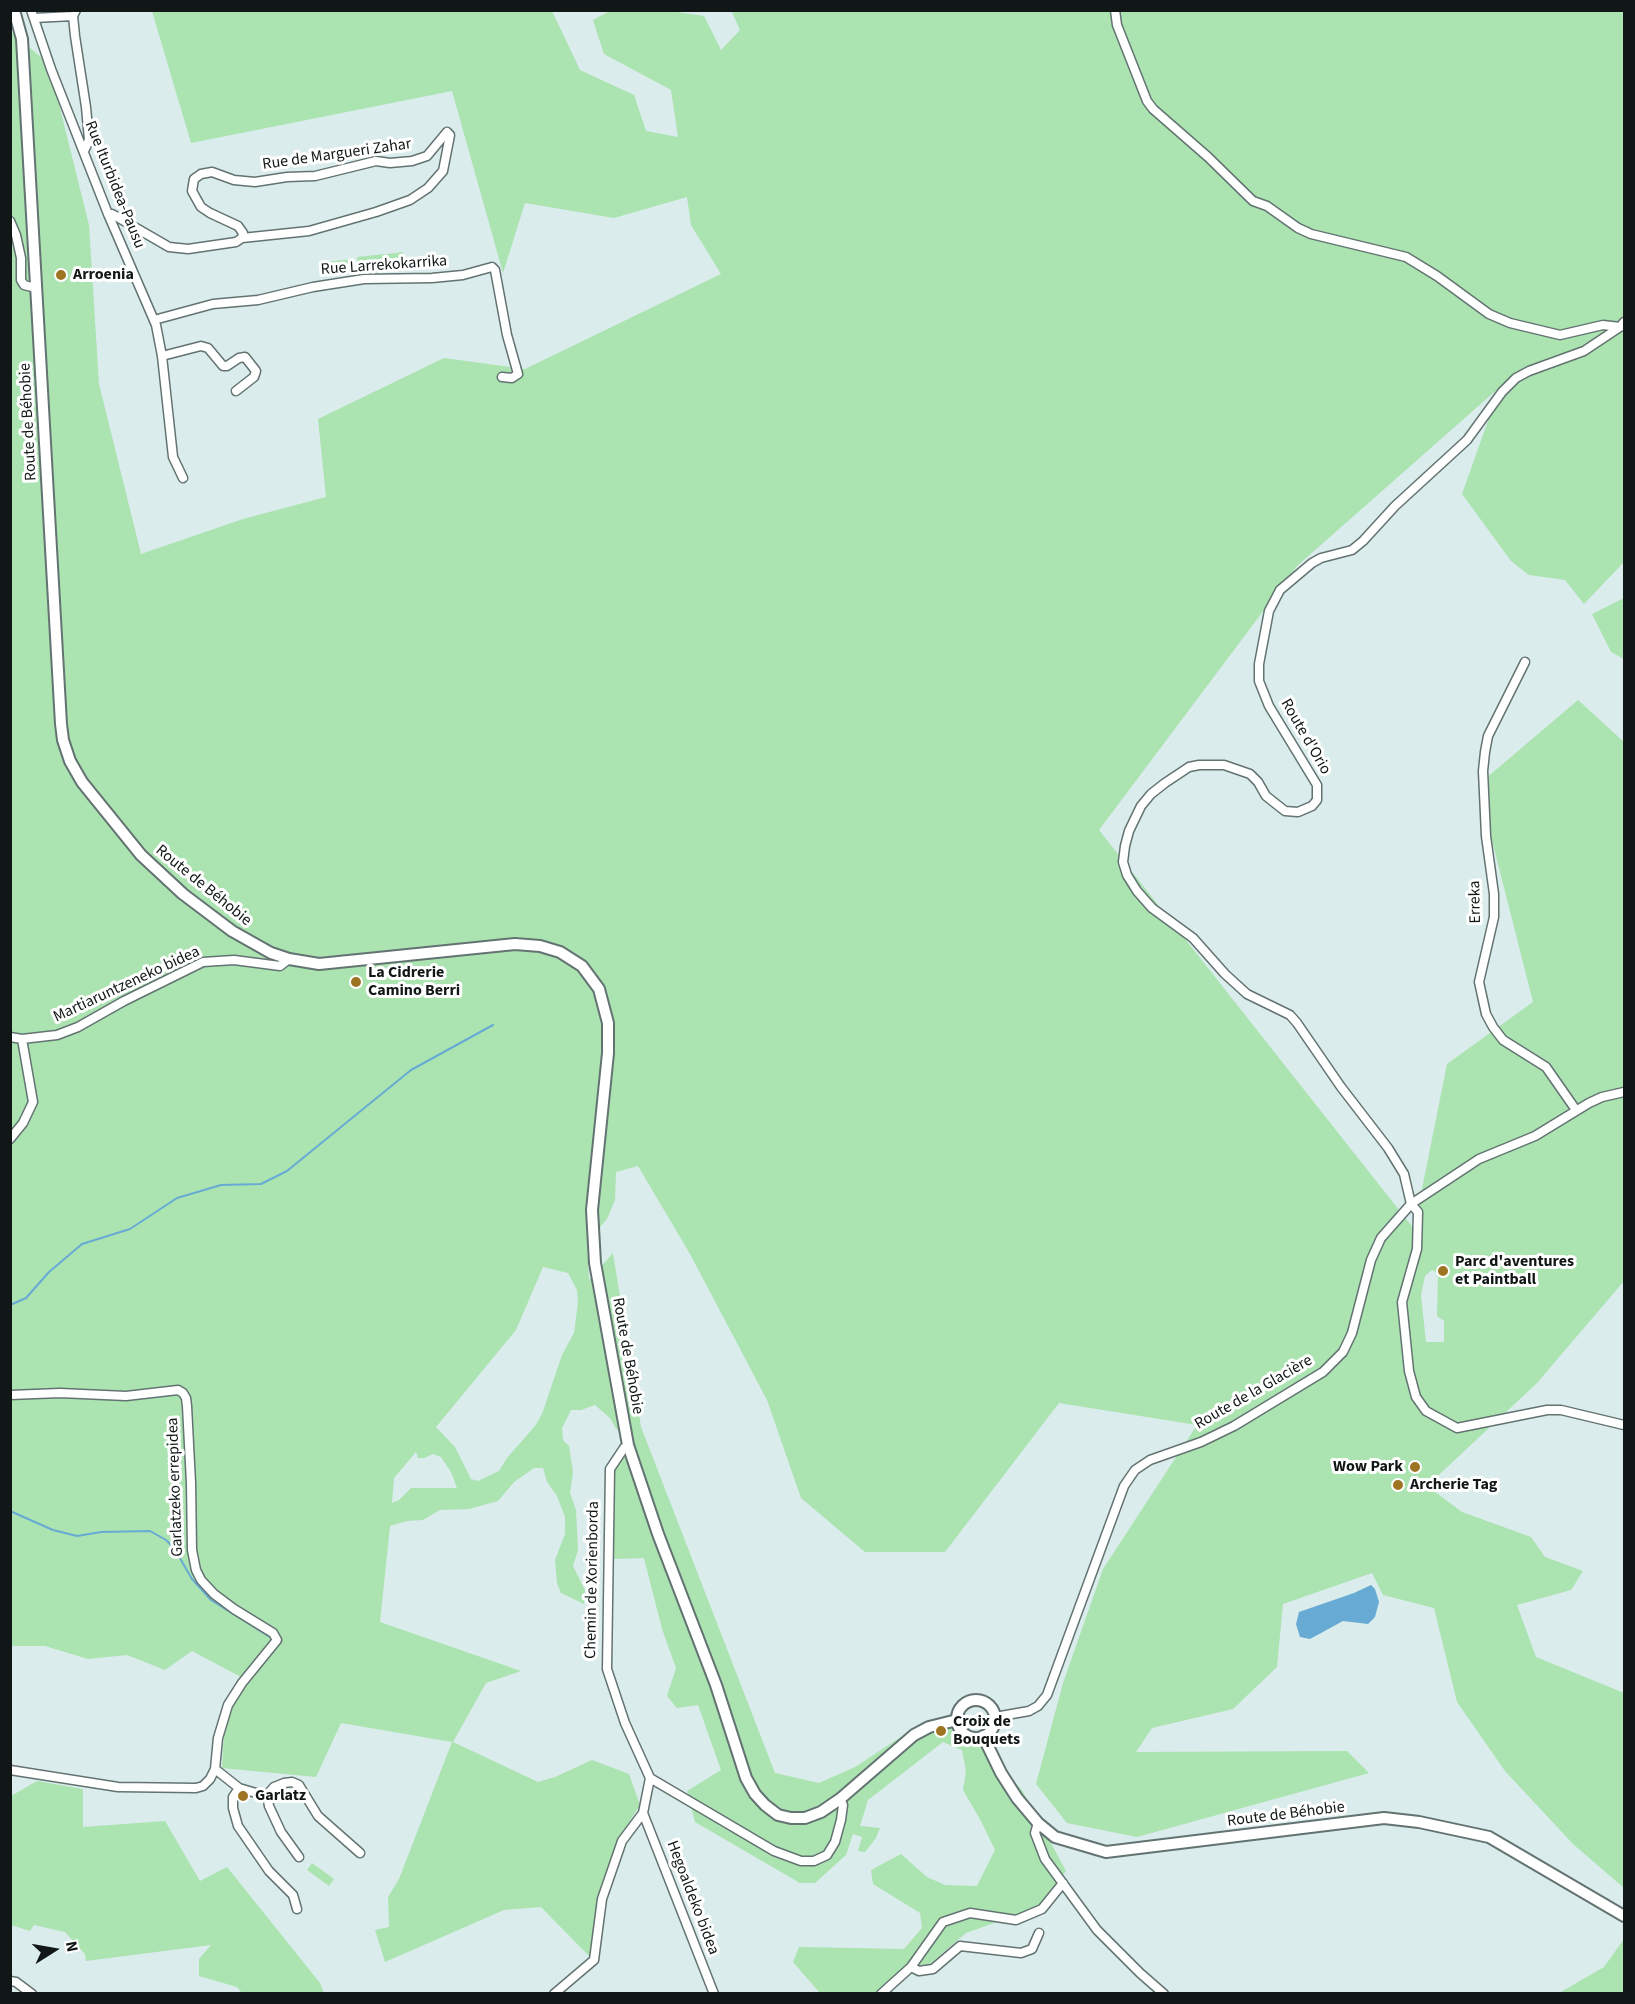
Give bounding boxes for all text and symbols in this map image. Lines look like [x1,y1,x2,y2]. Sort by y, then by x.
street label: Rue Iturbidea-Pausu [80,118,148,252]
street label: Rue de Margueri Zahar [261,135,413,175]
street label: Rue Larrekokarrika [320,252,448,280]
place label: Arroenia [73,265,134,285]
marker: Arroenia [54,268,68,282]
street label: Route de Béhobie [16,363,42,481]
street label: Route d'Orio [1276,696,1334,778]
street label: Route de Béhobie [151,841,255,931]
street label: Erreka [1466,880,1486,924]
street label: Martiaruntzeneko bidea [51,943,203,1027]
place label: La Cidrerie Camino Berri [368,963,460,1001]
marker: La Cidrerie Camino Berri [349,975,363,989]
place label: Parc d'aventures et Paintball [1455,1252,1574,1290]
marker: Parc d'aventures et Paintball [1436,1264,1450,1278]
street label: Route de Béhobie [607,1296,647,1416]
street label: Route de la Glacière [1192,1352,1316,1434]
street label: Garlatzeko errepidea [164,1417,188,1557]
place label: Wow Park [1333,1457,1403,1477]
marker: Wow Park [1408,1460,1422,1474]
place label: Archerie Tag [1410,1475,1497,1495]
marker: Archerie Tag [1391,1478,1405,1492]
street label: Chemin de Xorienborda [582,1501,604,1659]
place label: Croix de Bouquets [953,1712,1020,1750]
marker: Croix de Bouquets [934,1724,948,1738]
place label: Garlatz [255,1786,306,1806]
marker: Garlatz [236,1789,250,1803]
street label: Route de Béhobie [1226,1798,1346,1832]
street label: Hegoaldeko bidea [661,1838,723,1958]
north arrow [24,1920,84,1980]
text: N [60,1939,83,1954]

